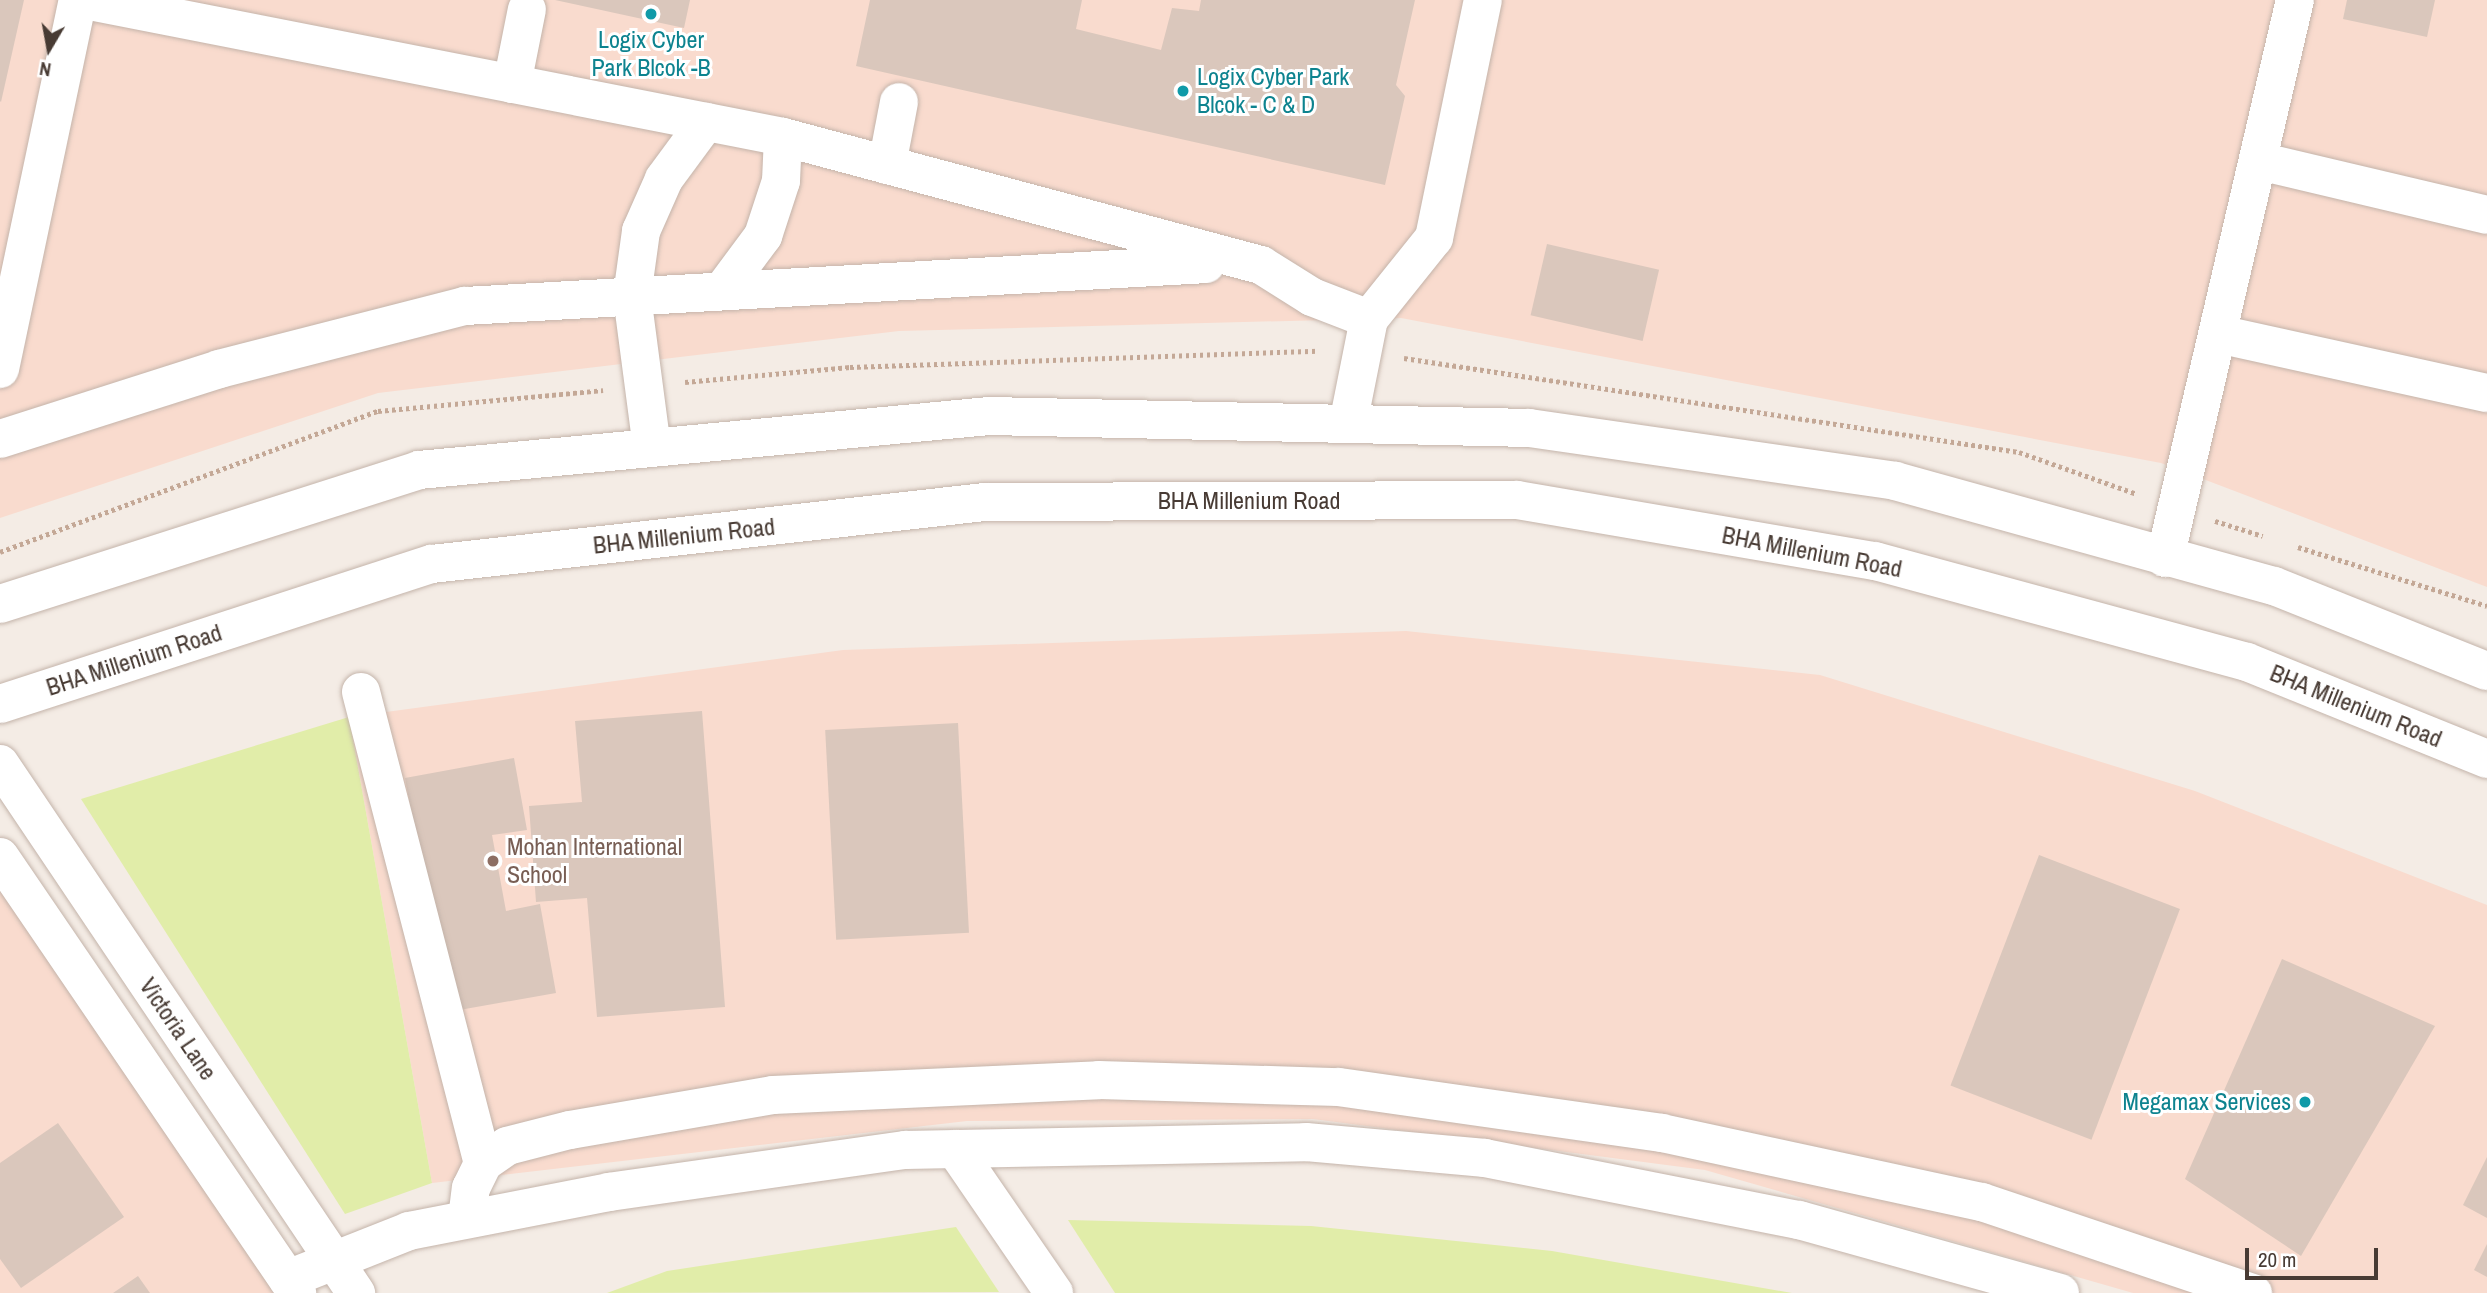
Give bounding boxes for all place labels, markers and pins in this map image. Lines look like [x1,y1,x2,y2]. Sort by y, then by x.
marker: Logix Cyber Park Blcok -B [643,6,659,22]
place label: Logix Cyber Park Blcok -B [591,26,711,82]
place label: Logix Cyber Park Blcok - C & D [1197,63,1349,119]
marker: Logix Cyber Park Blcok - C & D [1175,83,1191,99]
place label: Mohan International School [507,833,682,889]
marker: Mohan International School [485,853,501,869]
place label: Megamax Services [2123,1088,2291,1116]
marker: Megamax Services [2297,1094,2313,1110]

